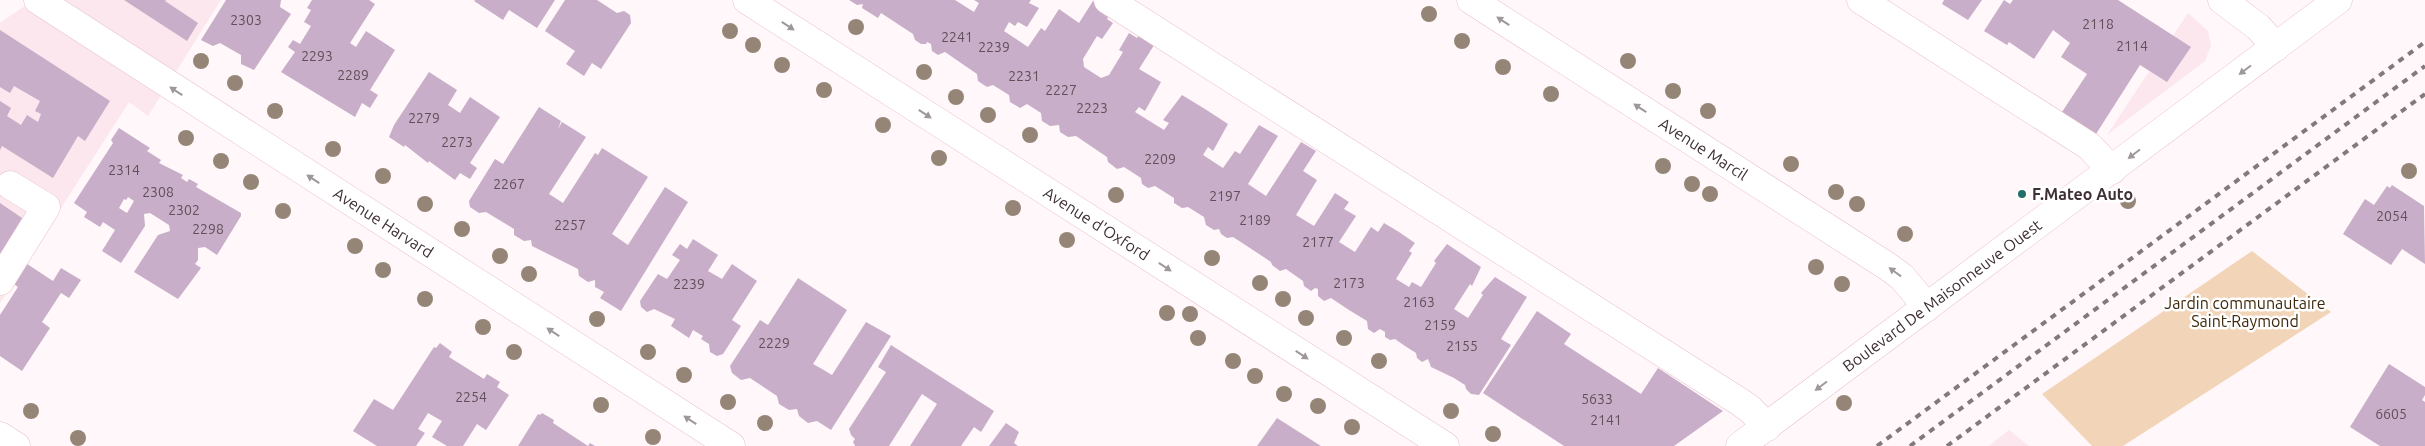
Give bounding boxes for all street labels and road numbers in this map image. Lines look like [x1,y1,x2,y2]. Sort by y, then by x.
street label: Avenue Marcil [1656,114,1751,184]
street label: Avenue d'Oxford [1040,183,1153,264]
street label: Avenue Harvard [330,184,437,261]
street label: Boulevard De Maisonneuve Ouest [1839,215,2045,375]

